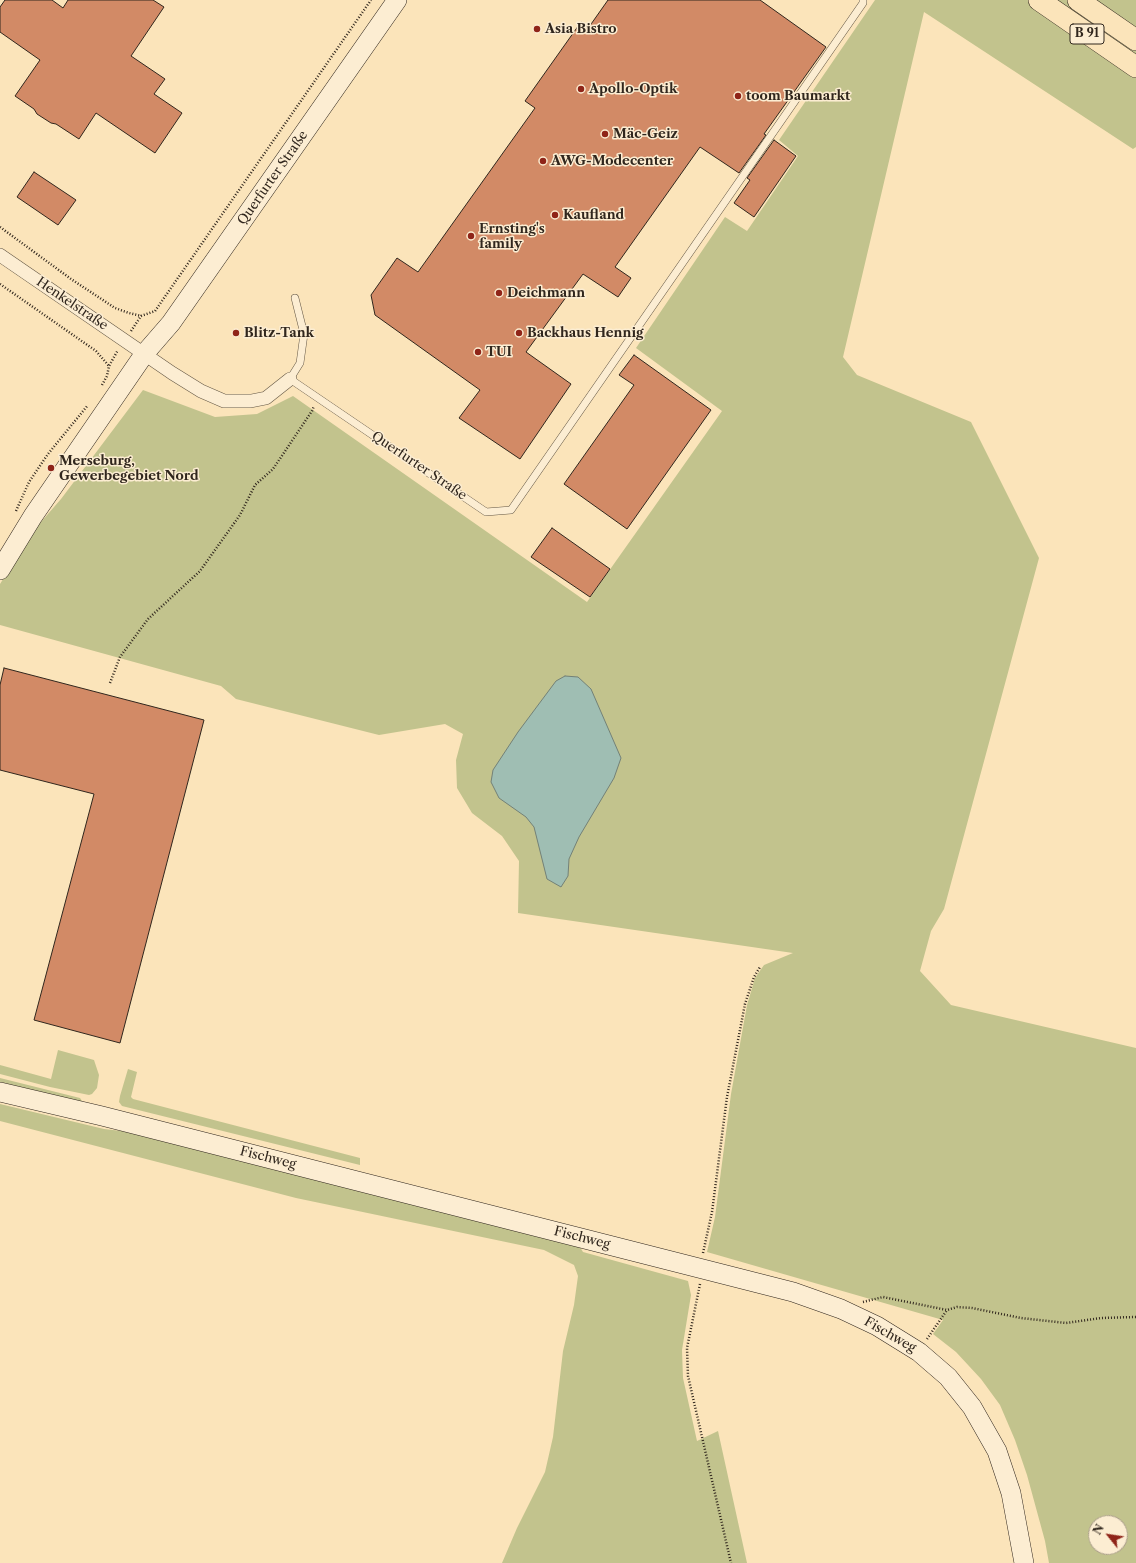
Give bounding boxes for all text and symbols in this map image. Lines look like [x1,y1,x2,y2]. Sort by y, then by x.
place label: Asia Bistro [545,21,616,37]
marker: Asia Bistro [532,24,542,34]
road number: B 91 [1070,24,1104,44]
place label: Apollo-Optik [589,81,677,97]
marker: Apollo-Optik [576,84,586,94]
place label: toom Baumarkt [746,88,850,104]
marker: toom Baumarkt [733,91,743,101]
place label: Mäc-Geiz [613,126,678,142]
street label: Querfurter Straße [235,128,311,228]
marker: Mäc-Geiz [600,129,610,139]
place label: AWG-Modecenter [551,153,673,169]
marker: AWG-Modecenter [538,156,548,166]
place label: Kaufland [563,207,624,223]
marker: Kaufland [550,210,560,220]
place label: Ernsting's family [479,221,545,252]
marker: Ernsting's family [466,231,476,241]
street label: Henkelstraße [33,274,111,334]
place label: Deichmann [507,285,585,301]
marker: Deichmann [494,288,504,298]
place label: Blitz-Tank [244,325,314,341]
place label: Backhaus Hennig [527,325,644,341]
marker: Blitz-Tank [231,328,241,338]
marker: Backhaus Hennig [514,328,524,338]
place label: TUI [486,344,512,360]
marker: TUI [473,347,483,357]
street label: Querfurter Straße [368,428,470,504]
place label: Merseburg, Gewerbegebiet Nord [59,453,199,484]
marker: Merseburg, Gewerbegebiet Nord [46,463,56,473]
street label: Fischweg [238,1144,298,1172]
street label: Fischweg [552,1224,612,1252]
street label: Fischweg [861,1314,919,1356]
north arrow [1088,1515,1128,1555]
text: N [1090,1522,1107,1537]

